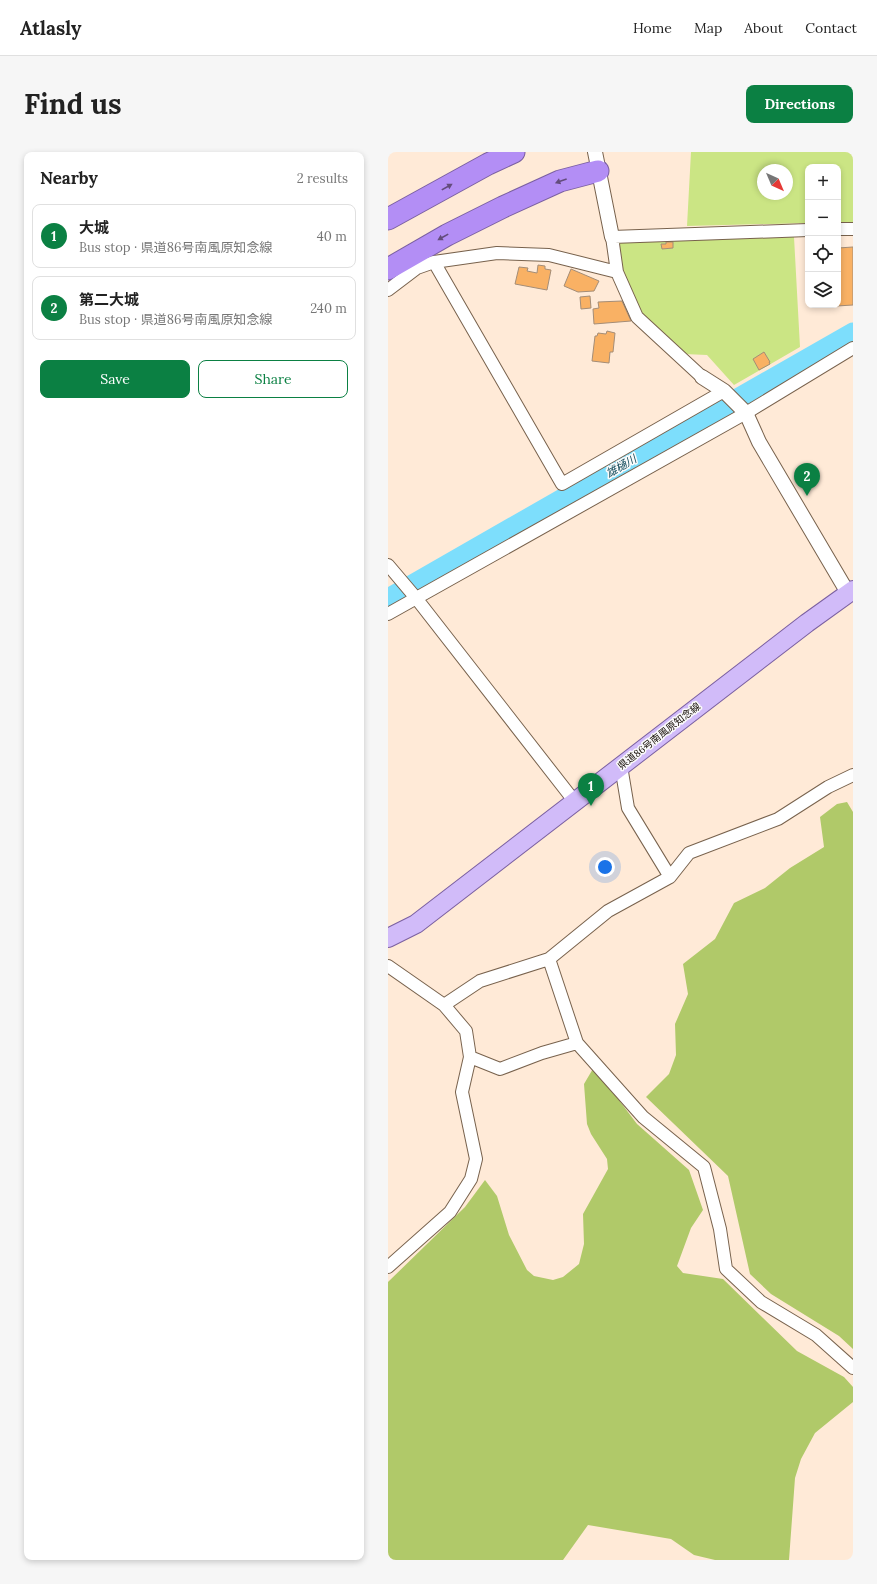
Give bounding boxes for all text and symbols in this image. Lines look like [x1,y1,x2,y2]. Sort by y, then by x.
text: Atlasly [20,16,81,40]
text: Home [633,19,672,37]
text: Map [694,19,722,37]
text: About [744,19,783,37]
text: Contact [805,19,857,37]
button: Directions [746,85,853,123]
text: Find us [24,86,122,122]
north arrow [757,164,793,200]
map controls [805,164,841,308]
button: + [805,164,841,200]
text: Nearby [40,167,98,189]
text: 2 results [297,170,348,187]
one-way arrow [554,179,566,185]
one-way arrow [441,184,452,190]
button: − [805,200,841,236]
text: 大城 [79,218,109,237]
text: 1 [51,228,57,245]
text: 40 m [317,228,347,245]
one-way arrow [438,234,449,241]
button: locate [805,236,841,272]
text: Bus stop · 県道86号南風原知念線 [79,239,273,256]
button: layers [805,272,841,308]
text: 第二大城 [79,290,139,309]
text: 2 [51,300,57,317]
text: 240 m [310,300,347,317]
text: Bus stop · 県道86号南風原知念線 [79,311,273,328]
button: Save [40,360,190,398]
button: Share [198,360,348,398]
water label: 雄樋川 [603,451,640,480]
pin: 2 [794,463,820,496]
street label: 県道86号南風原知念線 [615,700,703,772]
pin: 1 [578,773,604,806]
your location [595,857,615,877]

